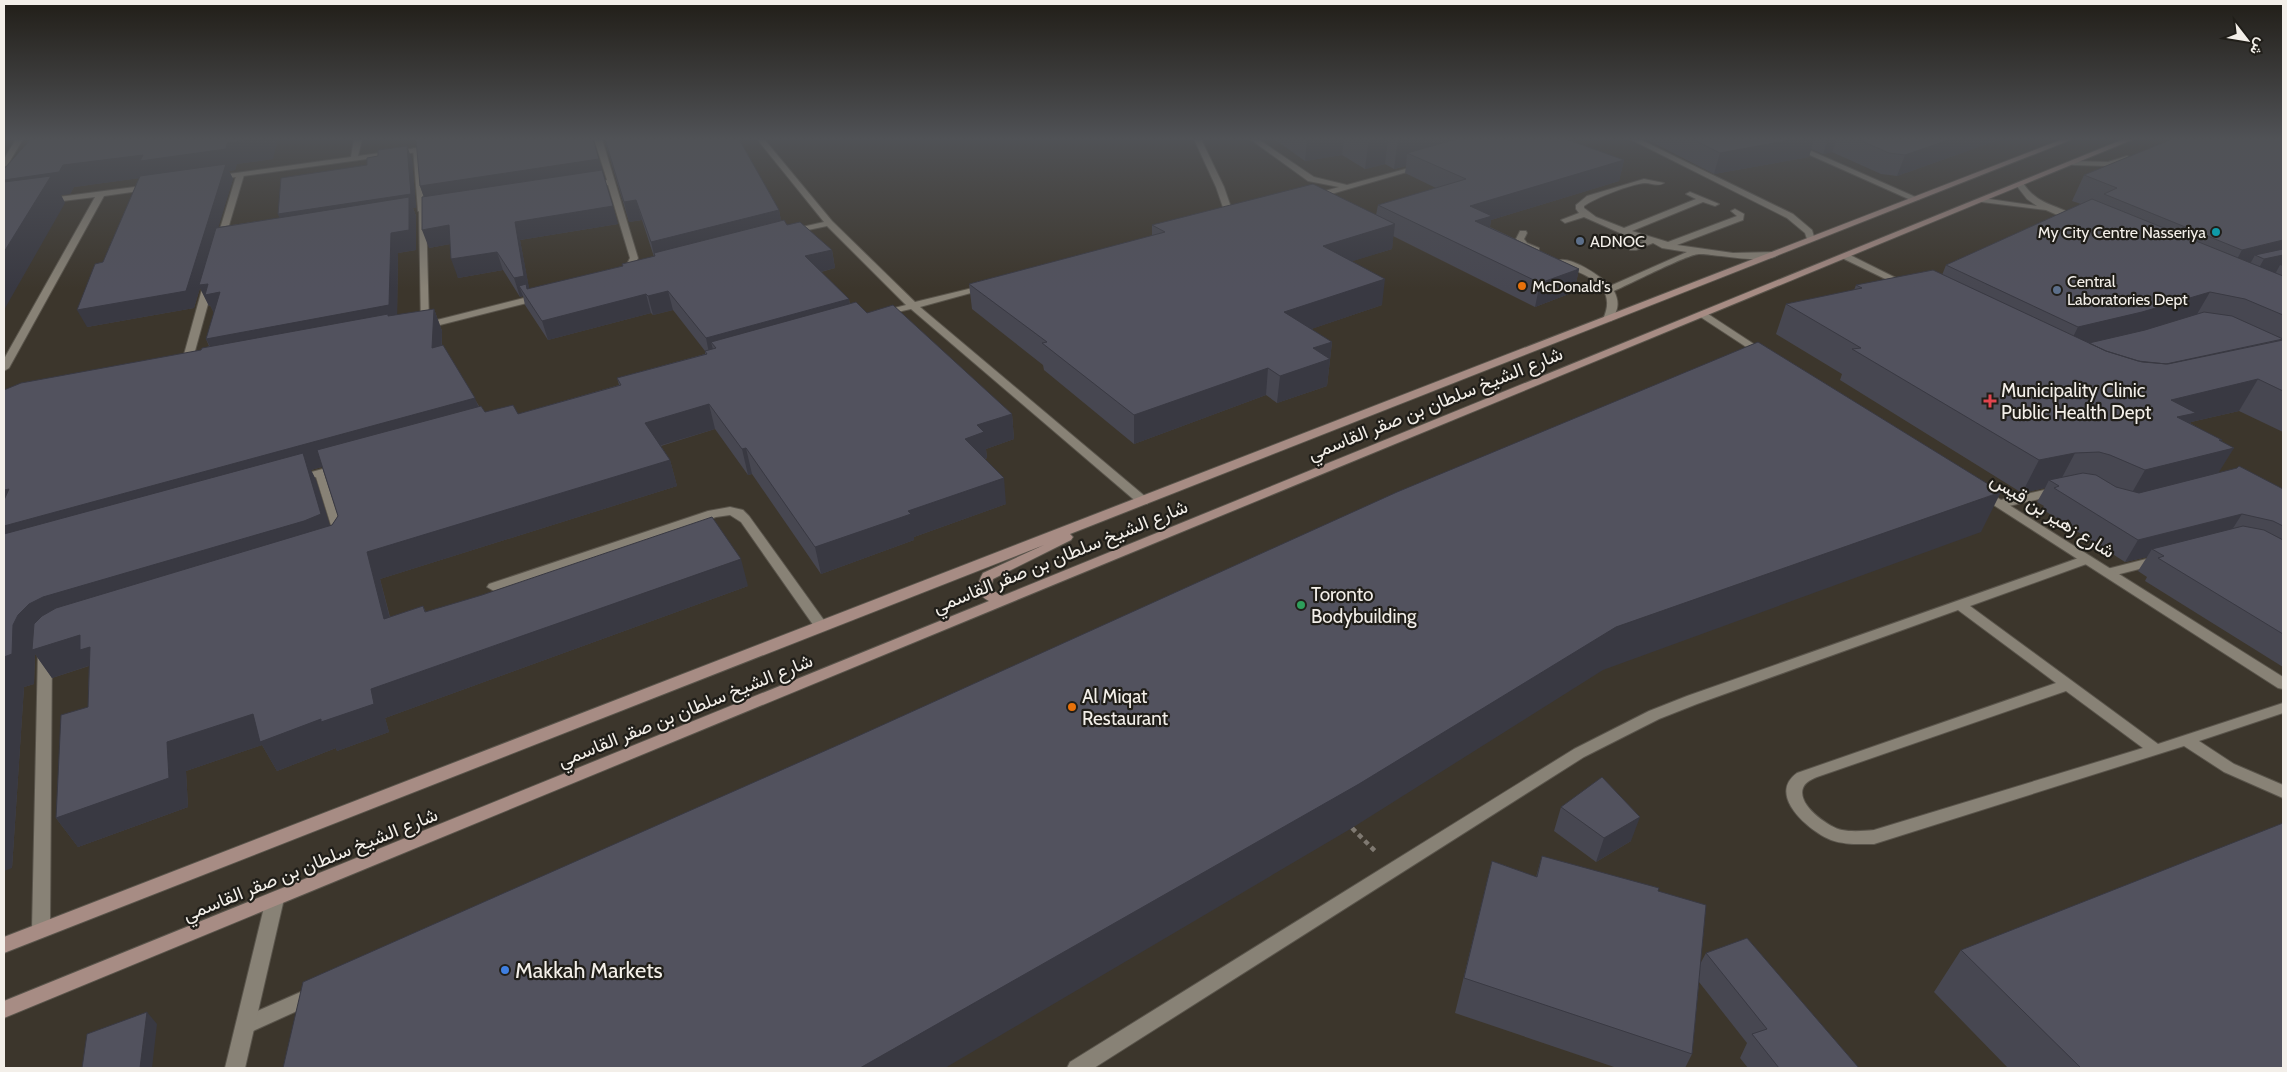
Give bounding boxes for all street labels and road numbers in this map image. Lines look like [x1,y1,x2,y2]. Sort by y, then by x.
street label: شارع الشيخ سلطان بن صقر القاسمي [1304,342,1568,469]
street label: شارع زهير بن قيس [1986,468,2119,564]
street label: شارع الشيخ سلطان بن صقر القاسمي [929,495,1193,622]
street label: شارع الشيخ سلطان بن صقر القاسمي [554,649,818,776]
street label: شارع الشيخ سلطان بن صقر القاسمي [179,803,443,930]

